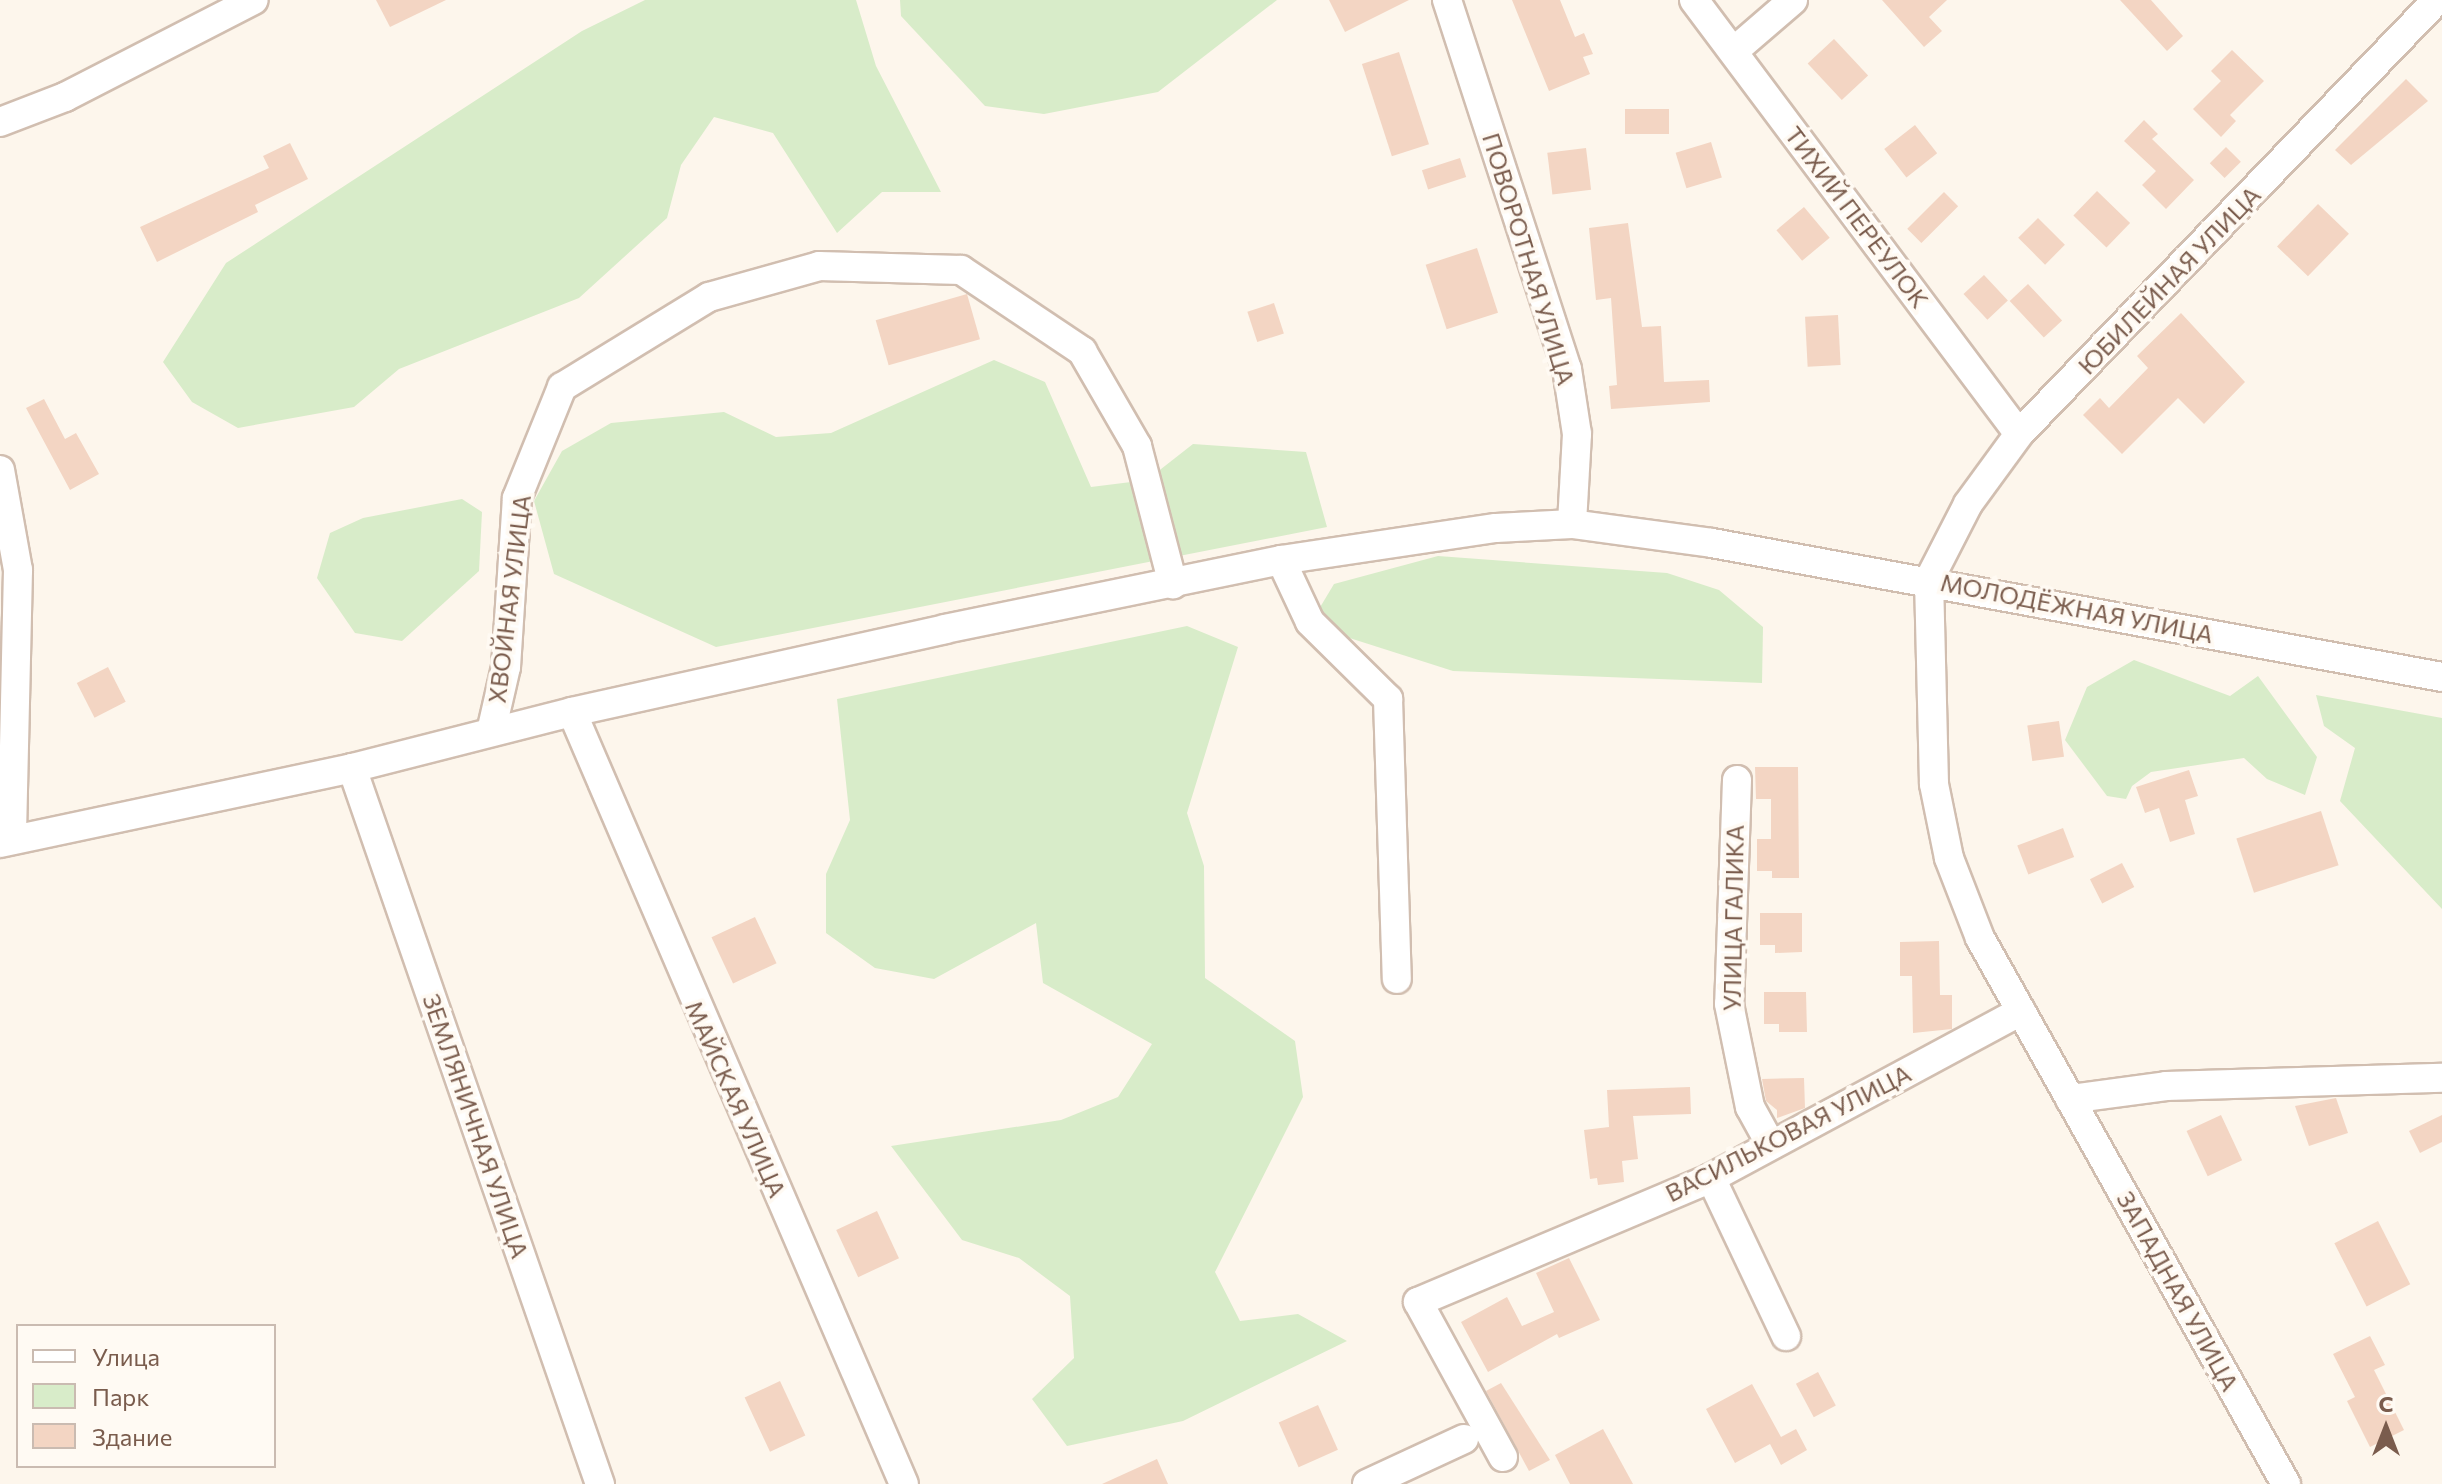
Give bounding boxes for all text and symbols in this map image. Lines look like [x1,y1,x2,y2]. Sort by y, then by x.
street label: ТИХИЙ ПЕРЕУЛОК [1779,121,1935,313]
street label: ПОВОРОТНАЯ УЛИЦА [1477,129,1581,389]
street label: ЮБИЛЕЙНАЯ УЛИЦА [2072,180,2266,380]
street label: ХВОЙНАЯ УЛИЦА [482,493,536,705]
street label: МОЛОДЁЖНАЯ УЛИЦА [1938,567,2216,649]
street label: УЛИЦА ГАЛИКА [1717,825,1749,1011]
street label: ЗЕМЛЯНИЧНАЯ УЛИЦА [417,990,535,1262]
street label: МАЙСКАЯ УЛИЦА [680,996,792,1202]
street label: ВАСИЛЬКОВАЯ УЛИЦА [1661,1059,1915,1207]
street label: ЗАПАДНАЯ УЛИЦА [2111,1186,2245,1396]
legend [16,1324,276,1468]
text: Улица [92,1342,160,1371]
text: Парк [92,1382,149,1411]
north arrow [2346,1388,2426,1468]
text: С [2378,1390,2394,1417]
text: Здание [92,1422,172,1451]

